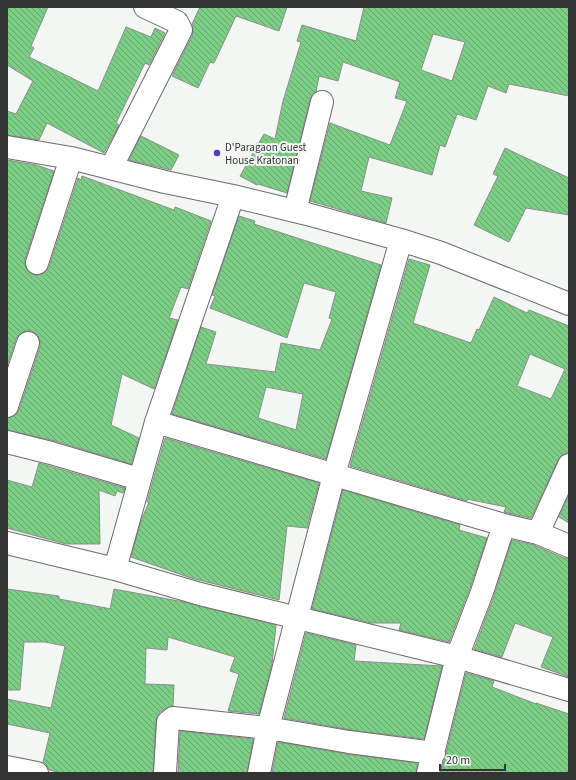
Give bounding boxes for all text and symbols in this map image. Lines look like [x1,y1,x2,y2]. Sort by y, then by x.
place label: D'Paragaon Guest House Kratonan [225,140,307,168]
marker: D'Paragaon Guest House Kratonan [212,148,222,158]
scale bar [440,746,505,772]
text: 20 m [446,752,470,769]

